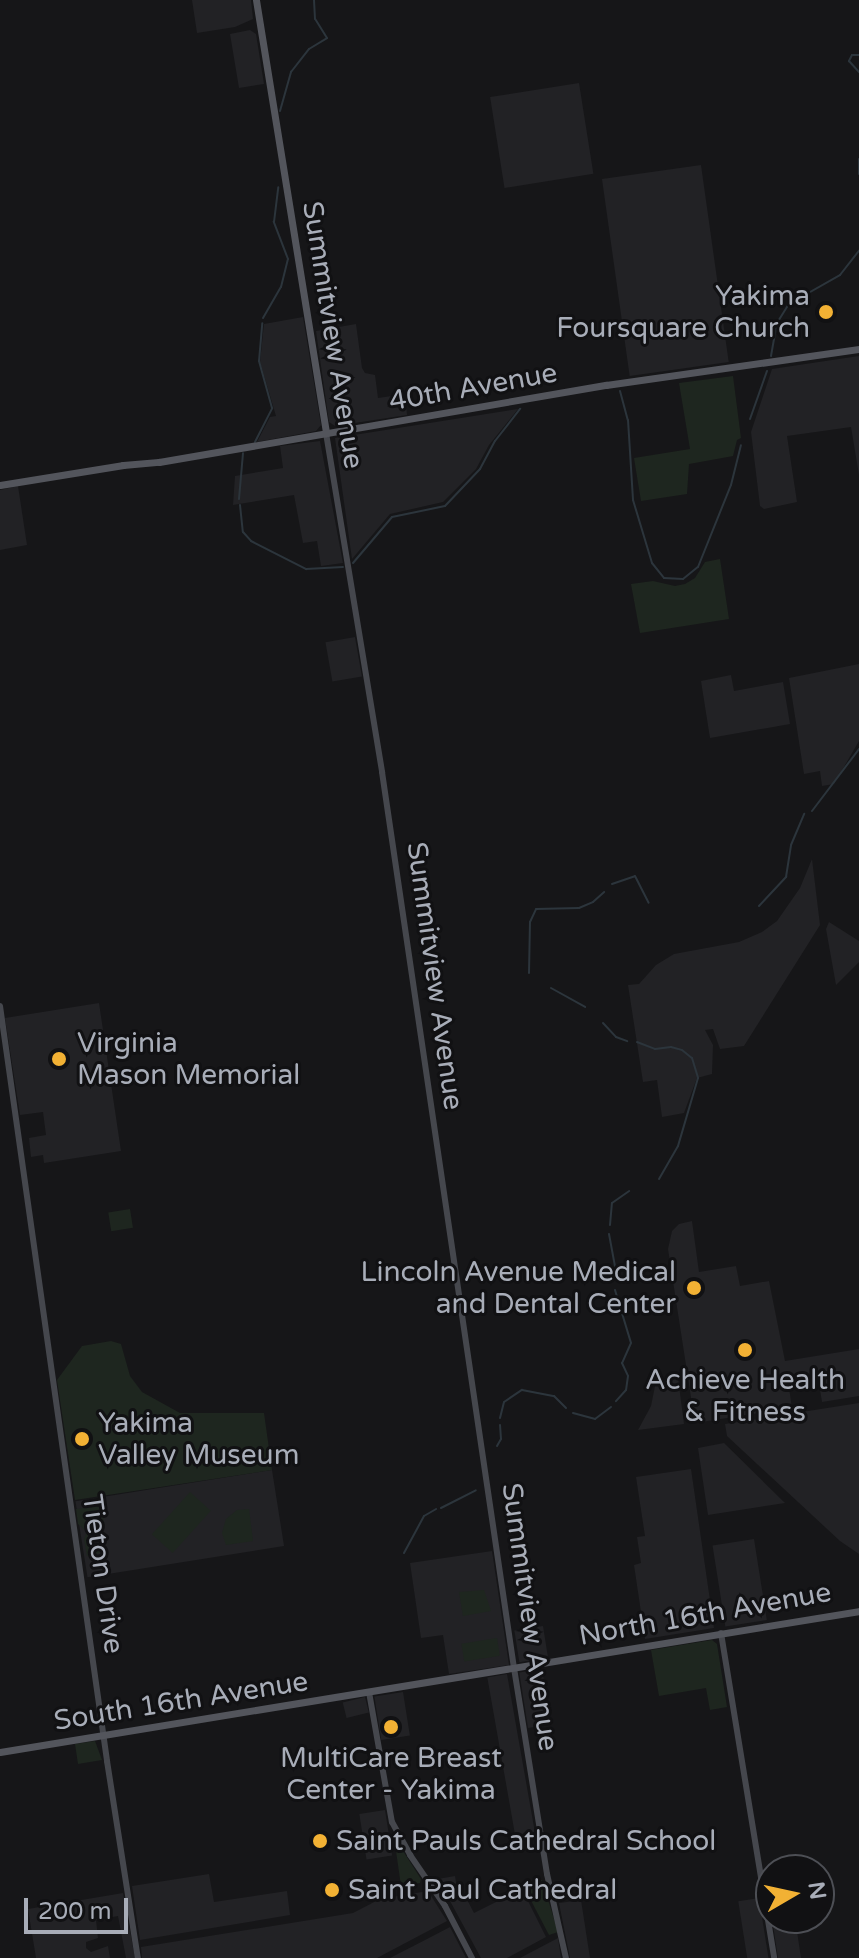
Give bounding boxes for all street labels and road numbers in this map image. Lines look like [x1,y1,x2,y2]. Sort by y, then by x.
street label: Summitview Avenue [295,199,371,471]
street label: 40th Avenue [386,356,560,418]
street label: Summitview Avenue [400,840,470,1112]
street label: Summitview Avenue [495,1481,565,1753]
street label: Tieton Drive [75,1492,131,1656]
street label: North 16th Avenue [576,1575,834,1653]
street label: South 16th Avenue [52,1664,310,1738]

